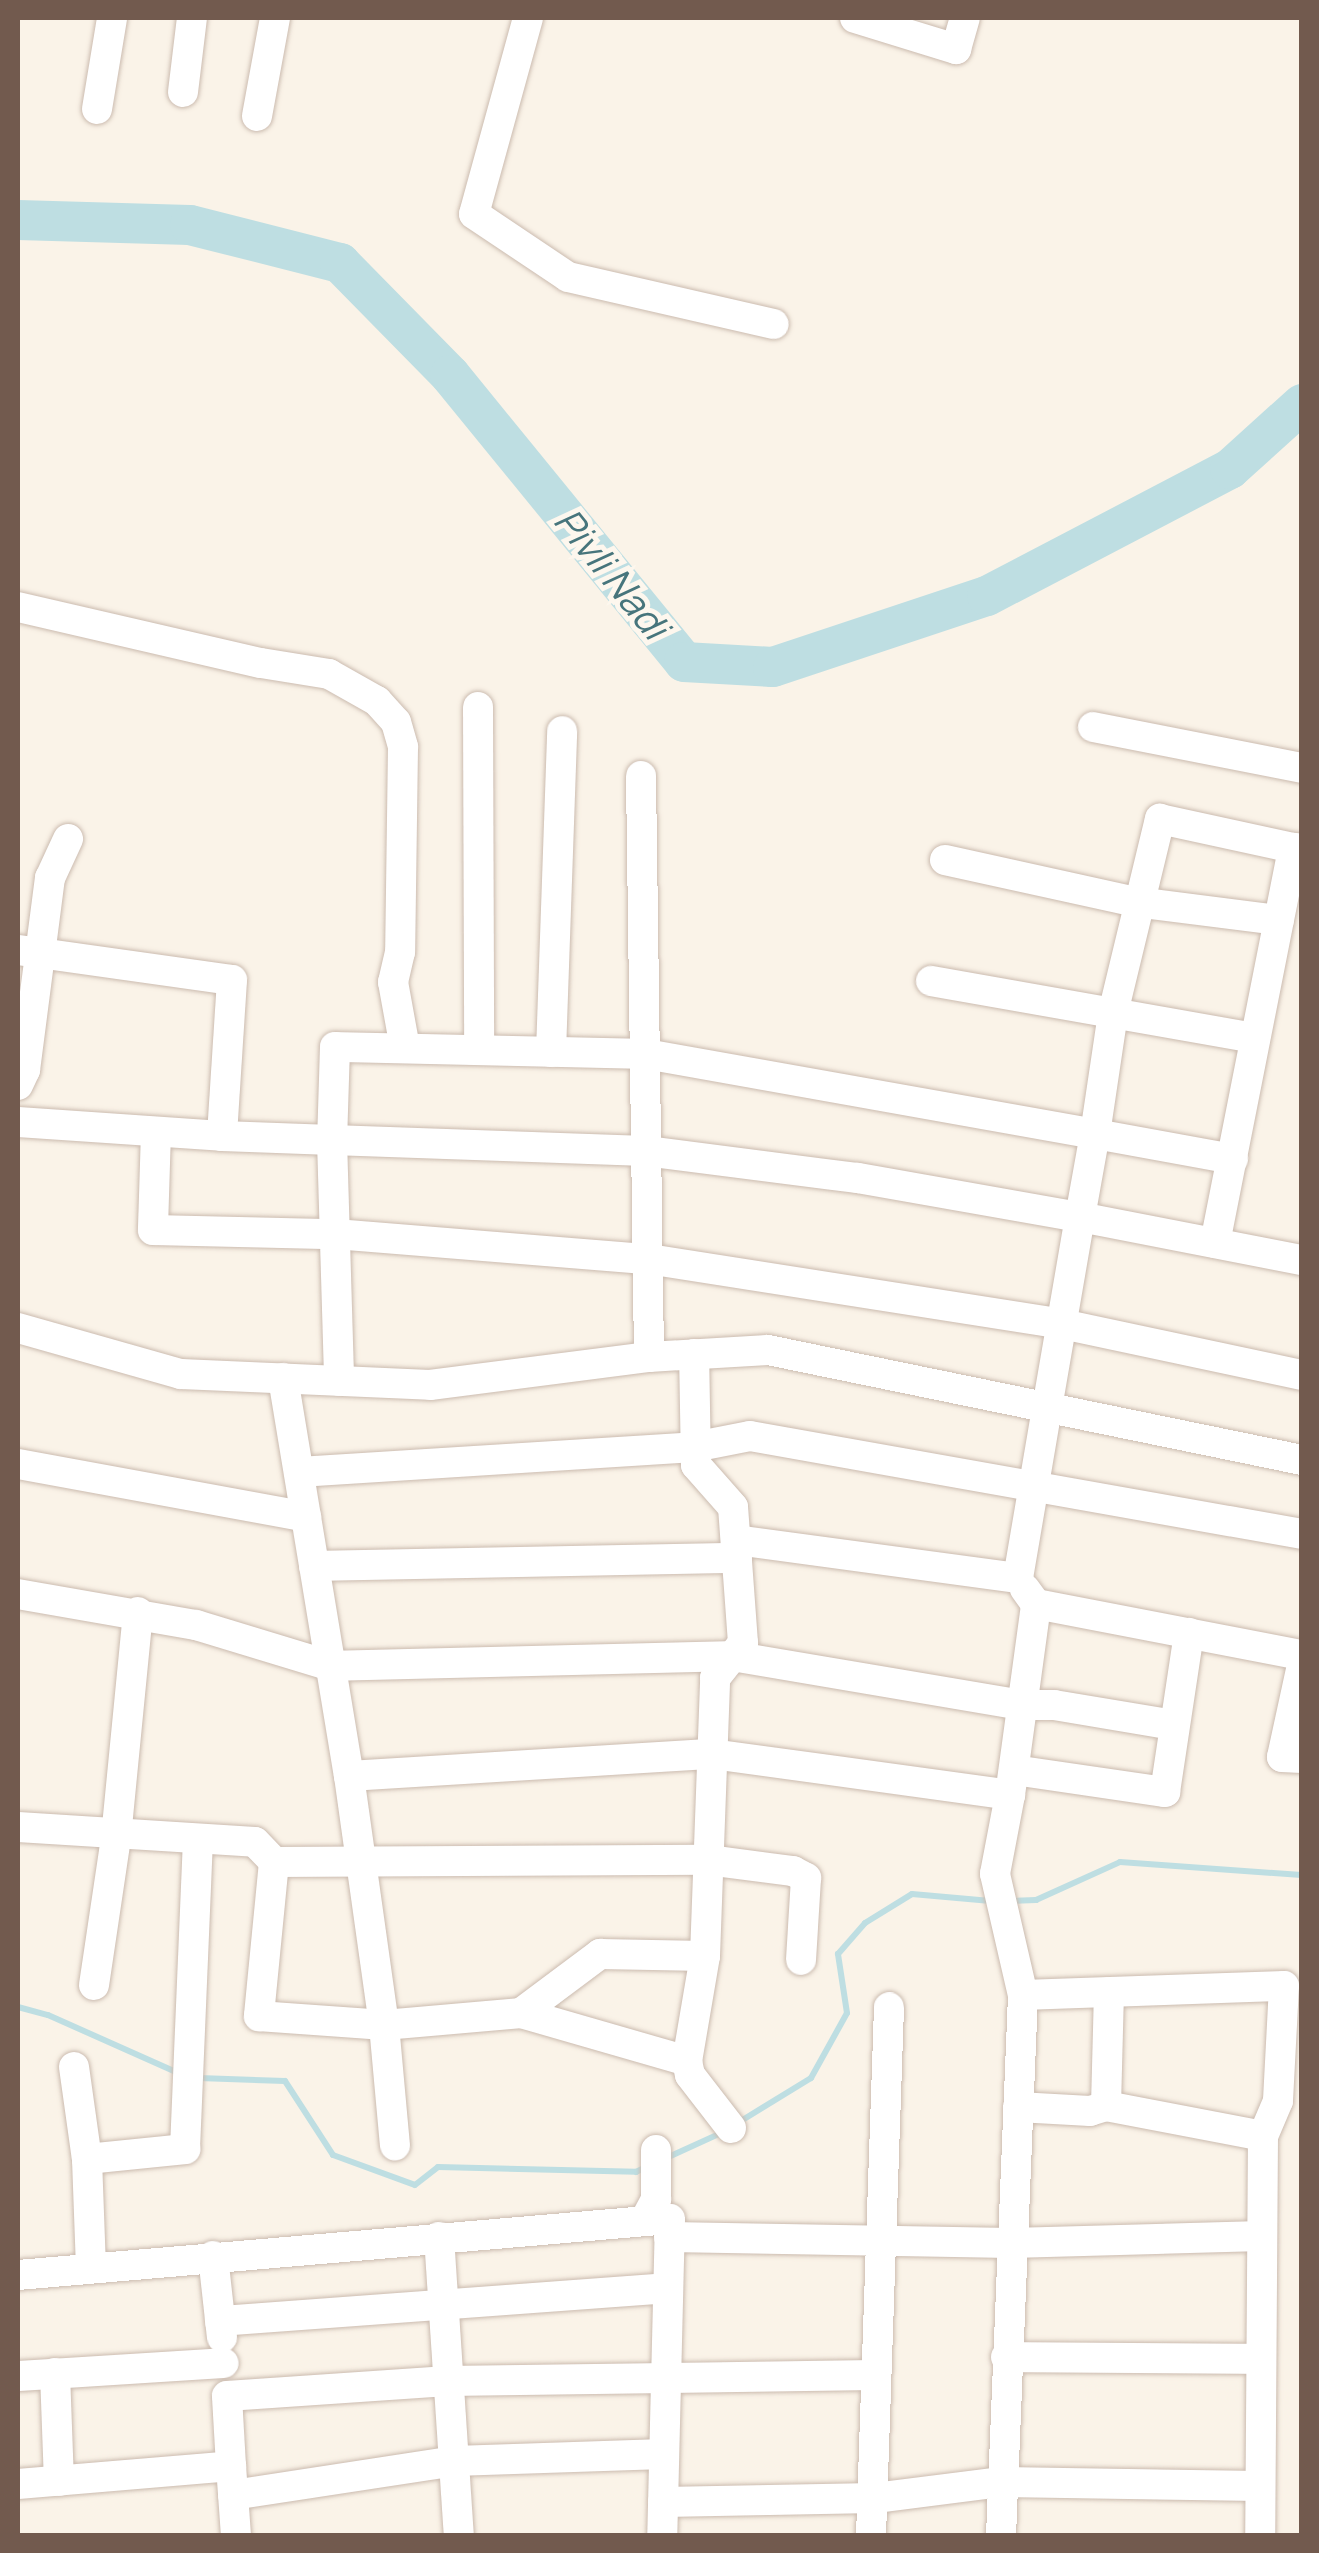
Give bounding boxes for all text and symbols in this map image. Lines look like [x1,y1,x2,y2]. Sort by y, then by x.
water label: Pivli Nadi [546,498,678,648]

